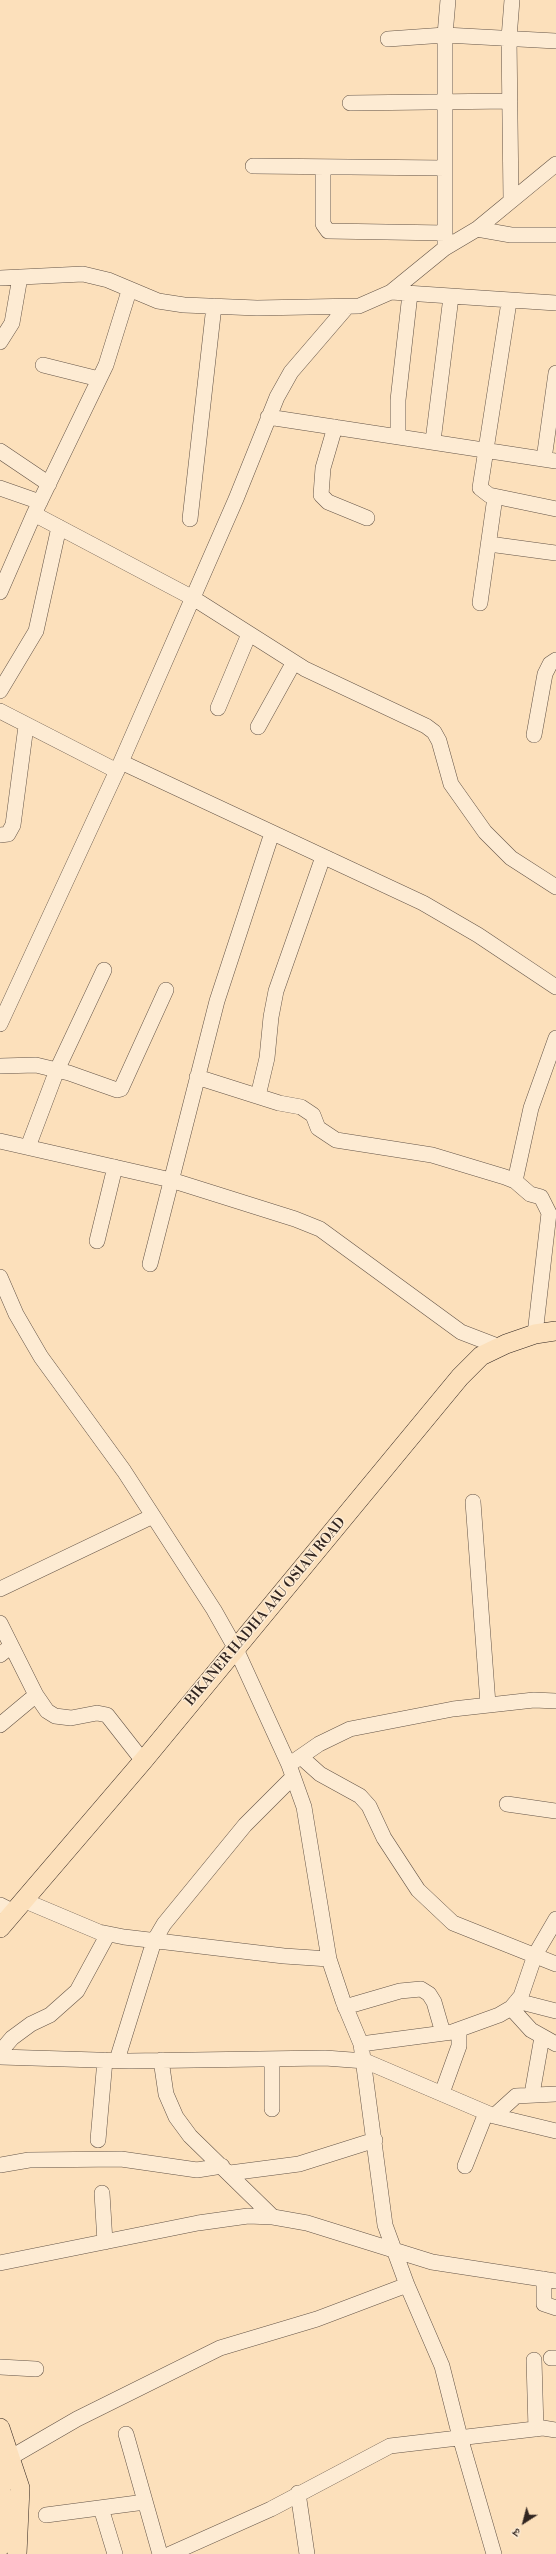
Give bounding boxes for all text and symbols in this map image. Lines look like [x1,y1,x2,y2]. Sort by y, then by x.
street label: BIKANER HADHA AAU OSIAN ROAD [182,1514,350,1710]
north arrow [504,2502,544,2542]
text: उ [511,2524,523,2539]

